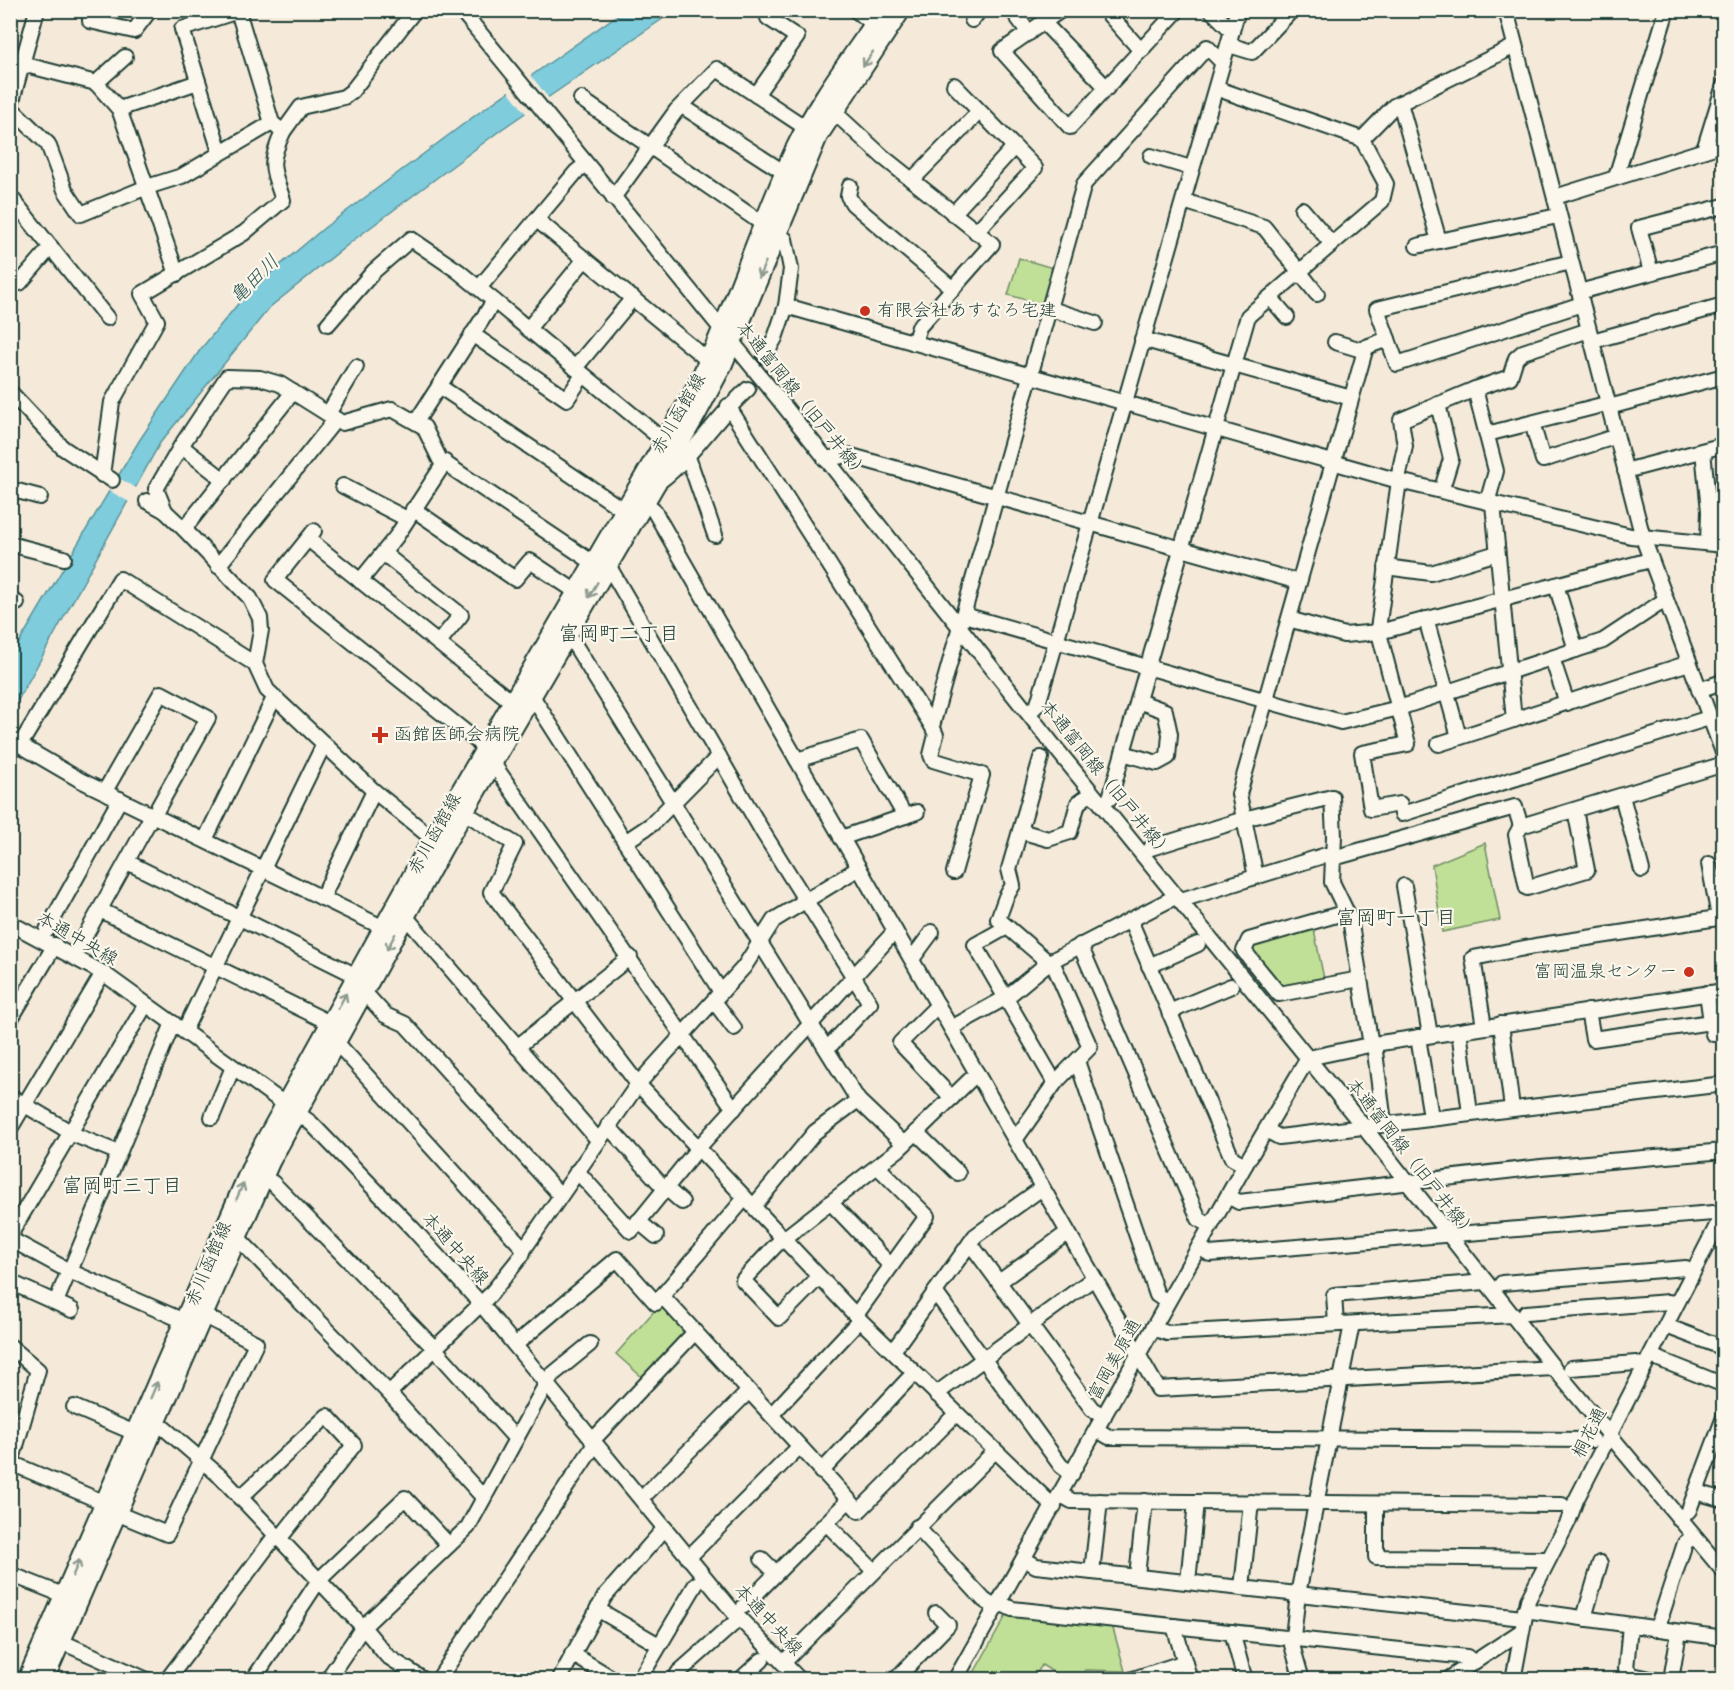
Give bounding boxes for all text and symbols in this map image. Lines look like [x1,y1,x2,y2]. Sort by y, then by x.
one-way arrow [862,51,874,67]
water label: 亀田川 [224,249,286,311]
one-way arrow [756,260,767,279]
place label: 有限会社あすなろ宅建 [877,299,1057,323]
marker: 有限会社あすなろ宅建 [858,304,872,318]
street label: 本通富岡線（旧戸井線） [730,317,874,485]
street label: 赤川函館線 [646,369,712,459]
one-way arrow [587,581,599,598]
district label: 富岡町二丁目 [559,621,679,648]
street label: 本通富岡線（旧戸井線） [1034,696,1178,864]
place label: 函館医師会病院 [394,723,520,747]
marker: 函館医師会病院 [371,726,389,744]
street label: 赤川函館線 [403,789,467,879]
district label: 富岡町一丁目 [1336,905,1456,932]
street label: 本通中央線 [32,906,122,972]
one-way arrow [385,932,396,950]
place label: 富岡温泉センター [1534,960,1677,984]
marker: 富岡温泉センター [1682,965,1696,979]
one-way arrow [336,993,348,1010]
street label: 本通富岡線（旧戸井線） [1341,1074,1481,1244]
district label: 富岡町三丁目 [62,1173,182,1200]
one-way arrow [235,1183,246,1201]
street label: 本通中央線 [416,1208,494,1290]
street label: 赤川函館線 [180,1218,238,1310]
street label: 富岡美原通 [1083,1315,1147,1405]
one-way arrow [149,1381,161,1399]
street label: 桐花通 [1567,1403,1613,1463]
one-way arrow [71,1560,83,1578]
street label: 本通中央線 [729,1579,807,1661]

